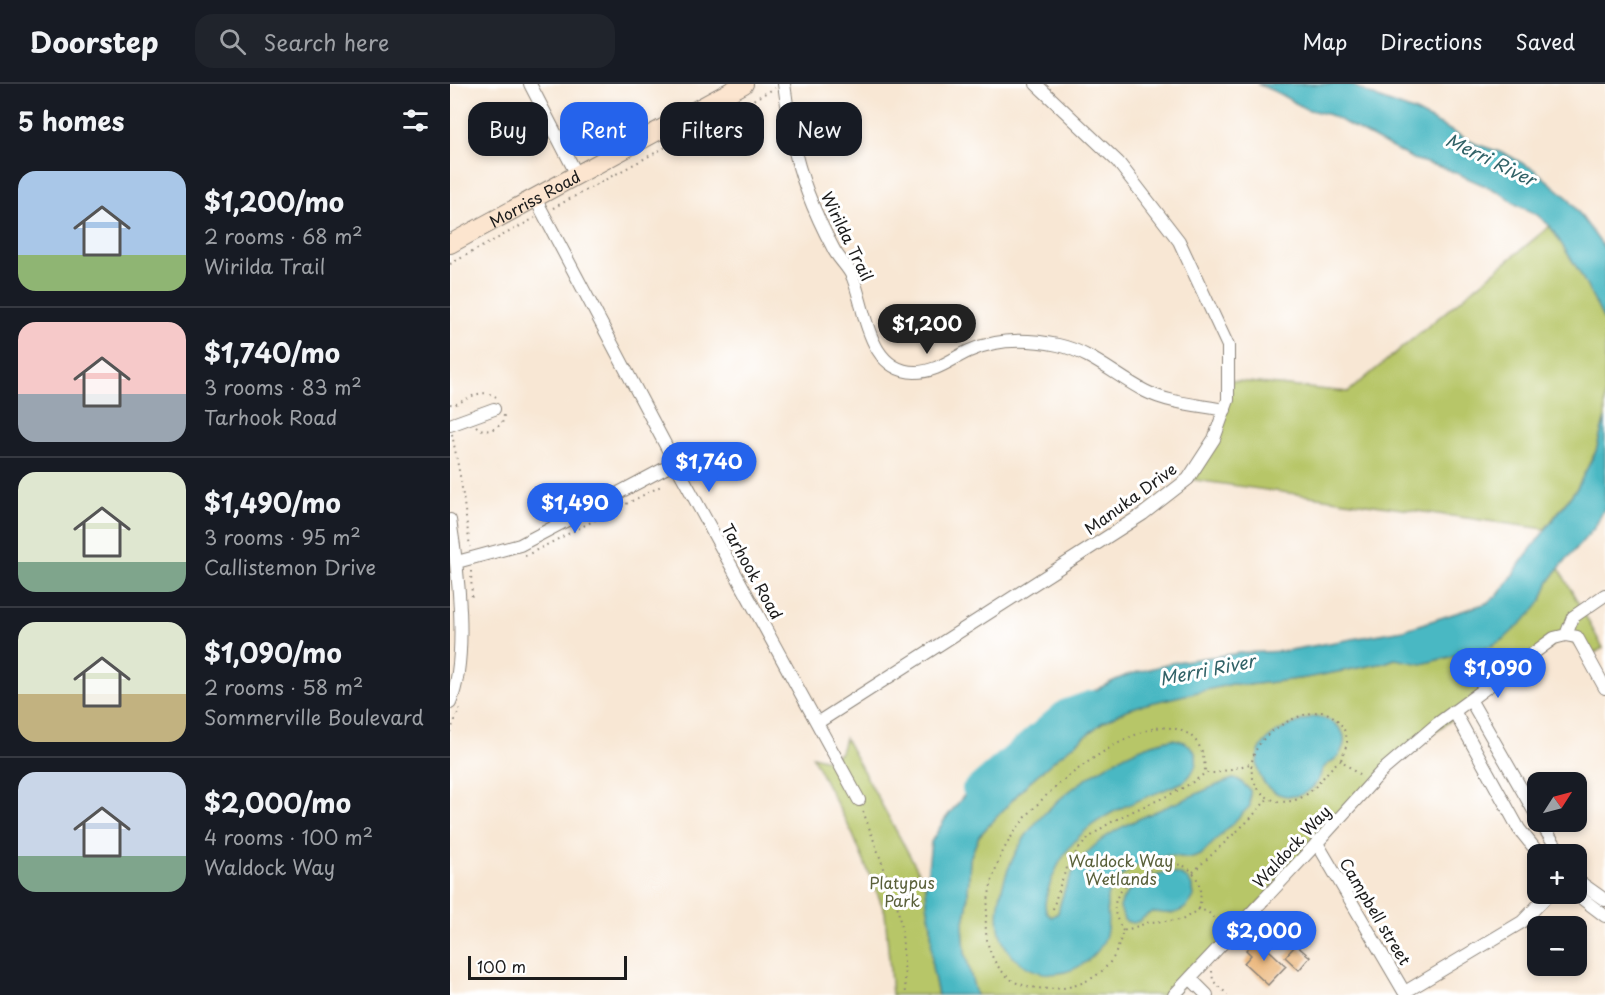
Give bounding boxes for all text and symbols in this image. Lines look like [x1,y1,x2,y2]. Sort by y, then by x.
search box [195,14,615,68]
text: Doorstep [30,20,159,63]
icon: search [216,25,249,58]
text: Search here [264,25,389,58]
text: Map [1302,25,1347,57]
text: Directions [1380,25,1482,57]
text: Saved [1515,25,1575,57]
text: 5 homes [18,101,124,140]
chip: Buy [468,102,548,156]
chip: Rent [560,102,648,156]
chip: Filters [660,102,764,156]
chip: New [776,102,862,156]
icon: filters [399,104,432,137]
water label: Merri River [1442,126,1542,193]
street label: Morriss Road [484,164,584,233]
text: $1,200/mo [204,182,344,221]
street label: Wirilda Trail [816,187,880,285]
icon: home [66,195,138,267]
text: 2 rooms · 68 m² [204,221,363,251]
text: Wirilda Trail [204,251,325,281]
pin: $1,200 [878,304,976,355]
text: $1,200 [892,308,962,338]
text: $1,740/mo [204,333,340,372]
icon: home [66,346,138,418]
text: 3 rooms · 83 m² [204,372,362,402]
text: Tarhook Road [204,402,337,432]
pin: $1,740 [660,442,758,493]
text: $1,740 [675,446,743,476]
street label: Manuka Drive [1079,456,1181,540]
text: $1,490/mo [204,483,341,522]
pin: $1,490 [526,483,624,534]
text: $1,490 [541,487,609,517]
icon: home [66,496,138,568]
street label: Tarhook Road [717,519,789,623]
text: 3 rooms · 95 m² [204,522,361,552]
text: Callistemon Drive [204,552,376,582]
text: $1,090/mo [204,633,342,672]
icon: home [66,646,138,718]
water label: Merri River [1157,646,1259,691]
pin: $1,090 [1449,648,1547,699]
text: $1,090 [1464,652,1532,682]
text: 2 rooms · 58 m² [204,672,363,702]
text: Sommerville Boulevard [204,702,424,732]
north arrow [1527,772,1587,832]
map controls [1527,772,1587,976]
text: $2,000/mo [204,783,351,822]
icon: home [66,796,138,868]
street label: Waldock Way [1246,799,1336,893]
text: 4 rooms · 100 m² [204,822,373,852]
button: + [1527,844,1587,904]
park label: Waldock Way Wetlands [1069,848,1173,890]
text: Waldock Way [204,852,335,882]
street label: Campbell street [1334,853,1418,970]
park label: Platypus Park [869,870,935,912]
pin: $2,000 [1215,911,1313,962]
text: $2,000 [1226,915,1302,945]
button: − [1527,916,1587,976]
scale bar [468,953,627,980]
text: 100 m [477,954,526,978]

